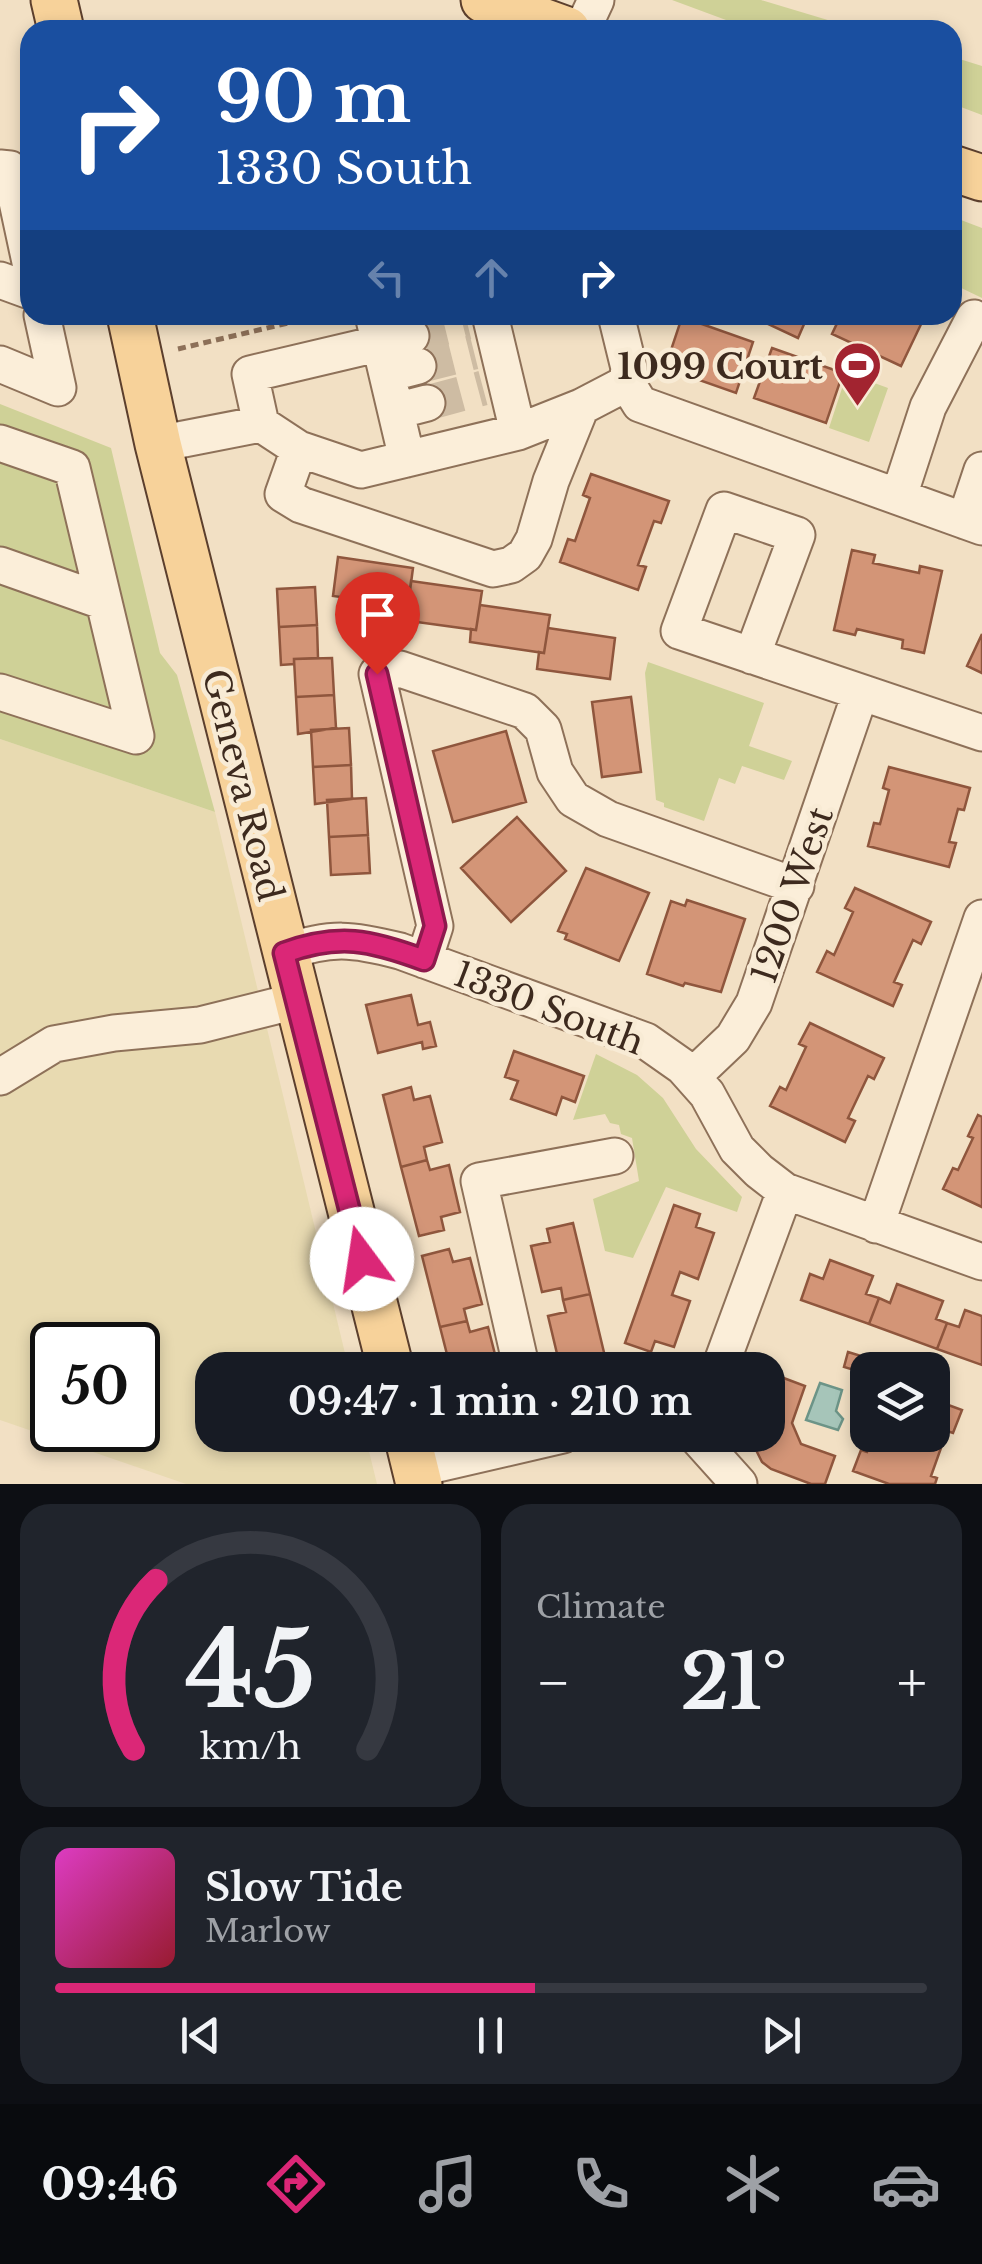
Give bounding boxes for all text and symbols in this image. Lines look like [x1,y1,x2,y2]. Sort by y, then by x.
text: 90 m [215,54,411,141]
icon: right [50,60,180,190]
text: 1330 South [215,140,472,196]
icon: left [359,250,414,305]
icon: ahead [464,250,519,305]
icon: right [569,250,624,305]
sports icon: 1099 Court [832,340,884,408]
place label: 1099 Court [617,345,824,388]
pin [335,572,420,675]
icon: arrive [350,587,405,642]
street label: Geneva Road [193,665,293,905]
street label: 1200 West [742,801,842,989]
street label: 1330 South [448,952,650,1064]
position arrow [310,1207,414,1311]
speed limit sign: 50 [30,1322,160,1452]
map controls [850,1352,950,1452]
button: layers [850,1352,950,1452]
text: 09:47 · 1 min · 210 m [288,1378,692,1425]
text: Climate [536,1587,665,1627]
text: 45 [185,1606,316,1735]
text: 21° [681,1636,787,1729]
text: − [536,1649,571,1717]
text: + [897,1649,927,1717]
text: km/h [200,1724,301,1769]
text: Slow Tide [205,1864,403,1911]
text: Marlow [205,1911,331,1951]
icon: previous [173,2008,228,2063]
icon: pause [463,2008,518,2063]
icon: next [754,2008,809,2063]
icon: directions [261,2149,331,2219]
icon: music [413,2149,483,2219]
icon: phone [566,2149,636,2219]
icon: climate [718,2149,788,2219]
icon: car [871,2149,941,2219]
text: 09:46 [41,2156,179,2212]

